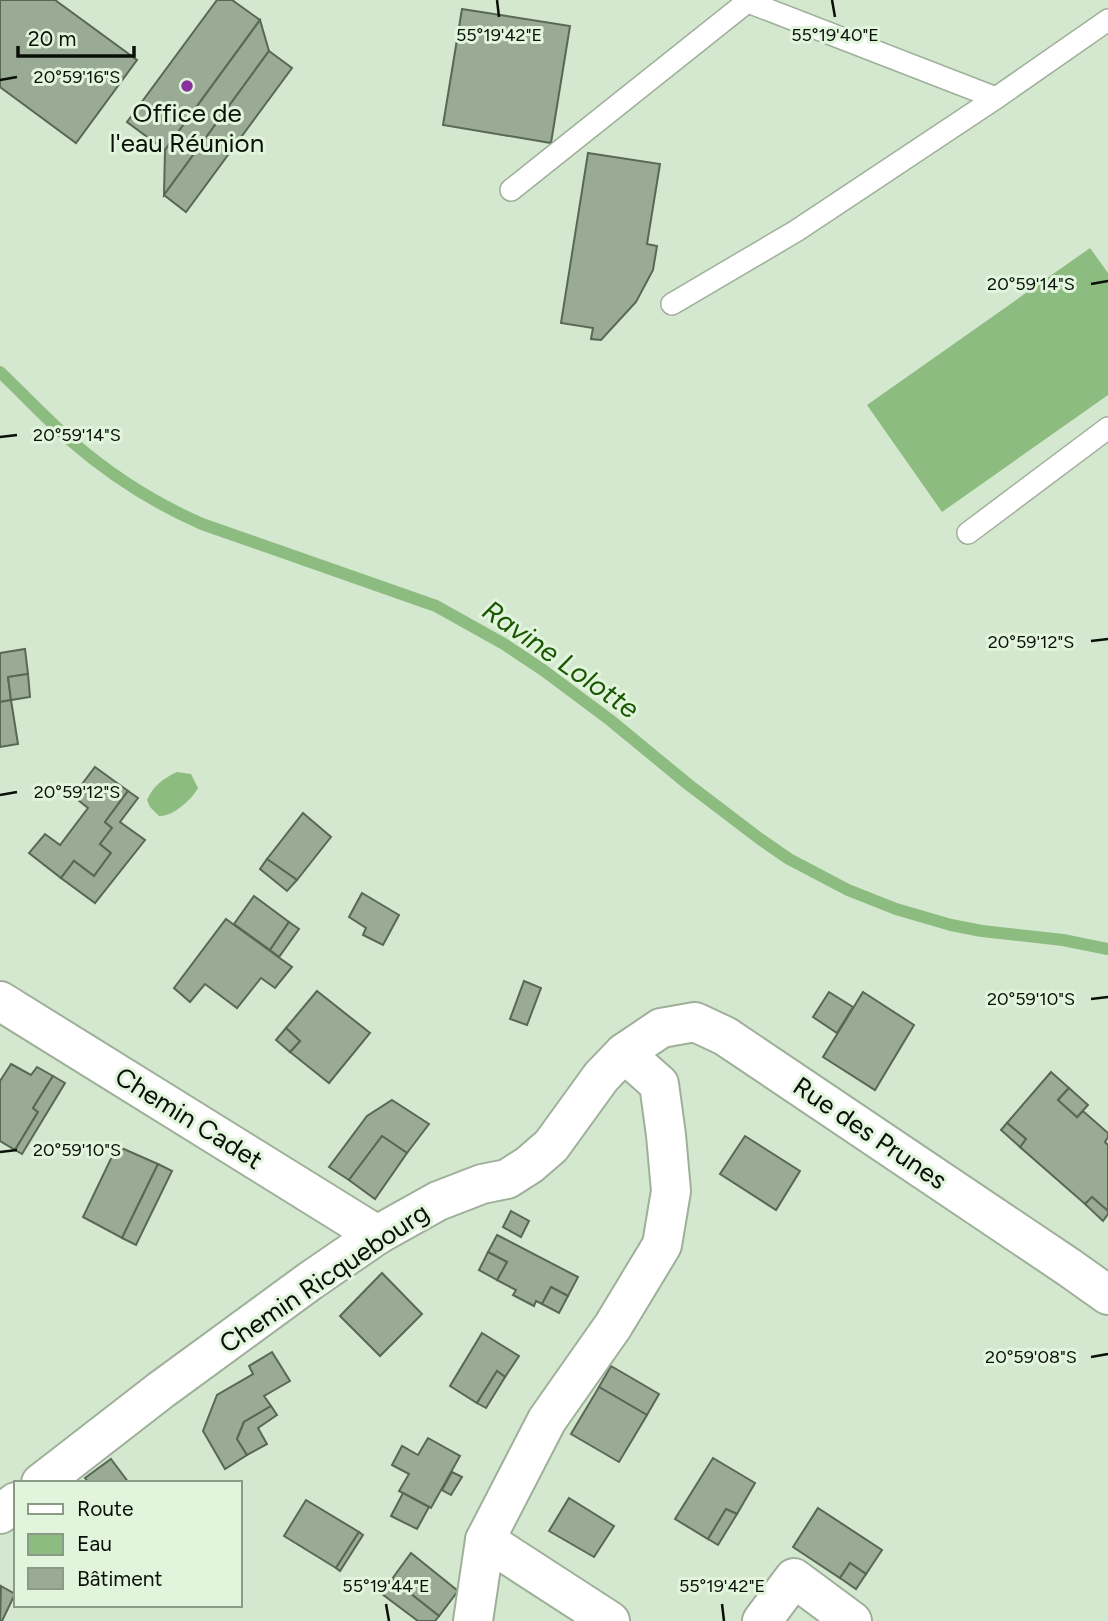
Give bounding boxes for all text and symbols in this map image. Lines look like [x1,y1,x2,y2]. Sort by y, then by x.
scale bar [18,14,133,58]
text: 55°19'42"E [456,24,542,46]
text: 55°19'40"E [791,24,879,46]
text: 20 m [28,26,76,51]
text: 20°59'16"S [34,66,120,88]
marker: Office de l'eau Réunion [179,78,195,94]
place label: Office de l'eau Réunion [110,97,264,159]
text: 20°59'14"S [987,273,1075,295]
text: 20°59'14"S [33,424,121,446]
water label: Ravine Lolotte [476,593,646,725]
text: 20°59'12"S [988,631,1074,653]
text: 20°59'12"S [34,781,120,803]
text: 20°59'10"S [987,988,1075,1010]
street label: Chemin Cadet [109,1060,269,1176]
street label: Rue des Prunes [787,1070,953,1196]
text: 20°59'10"S [33,1139,121,1161]
street label: Chemin Ricquebourg [213,1196,435,1360]
text: 20°59'08"S [985,1346,1077,1368]
legend [14,1481,242,1607]
text: Route [77,1496,133,1521]
text: Eau [77,1531,112,1556]
text: Bâtiment [77,1566,162,1591]
text: 55°19'44"E [342,1575,430,1597]
text: 55°19'42"E [679,1575,765,1597]

